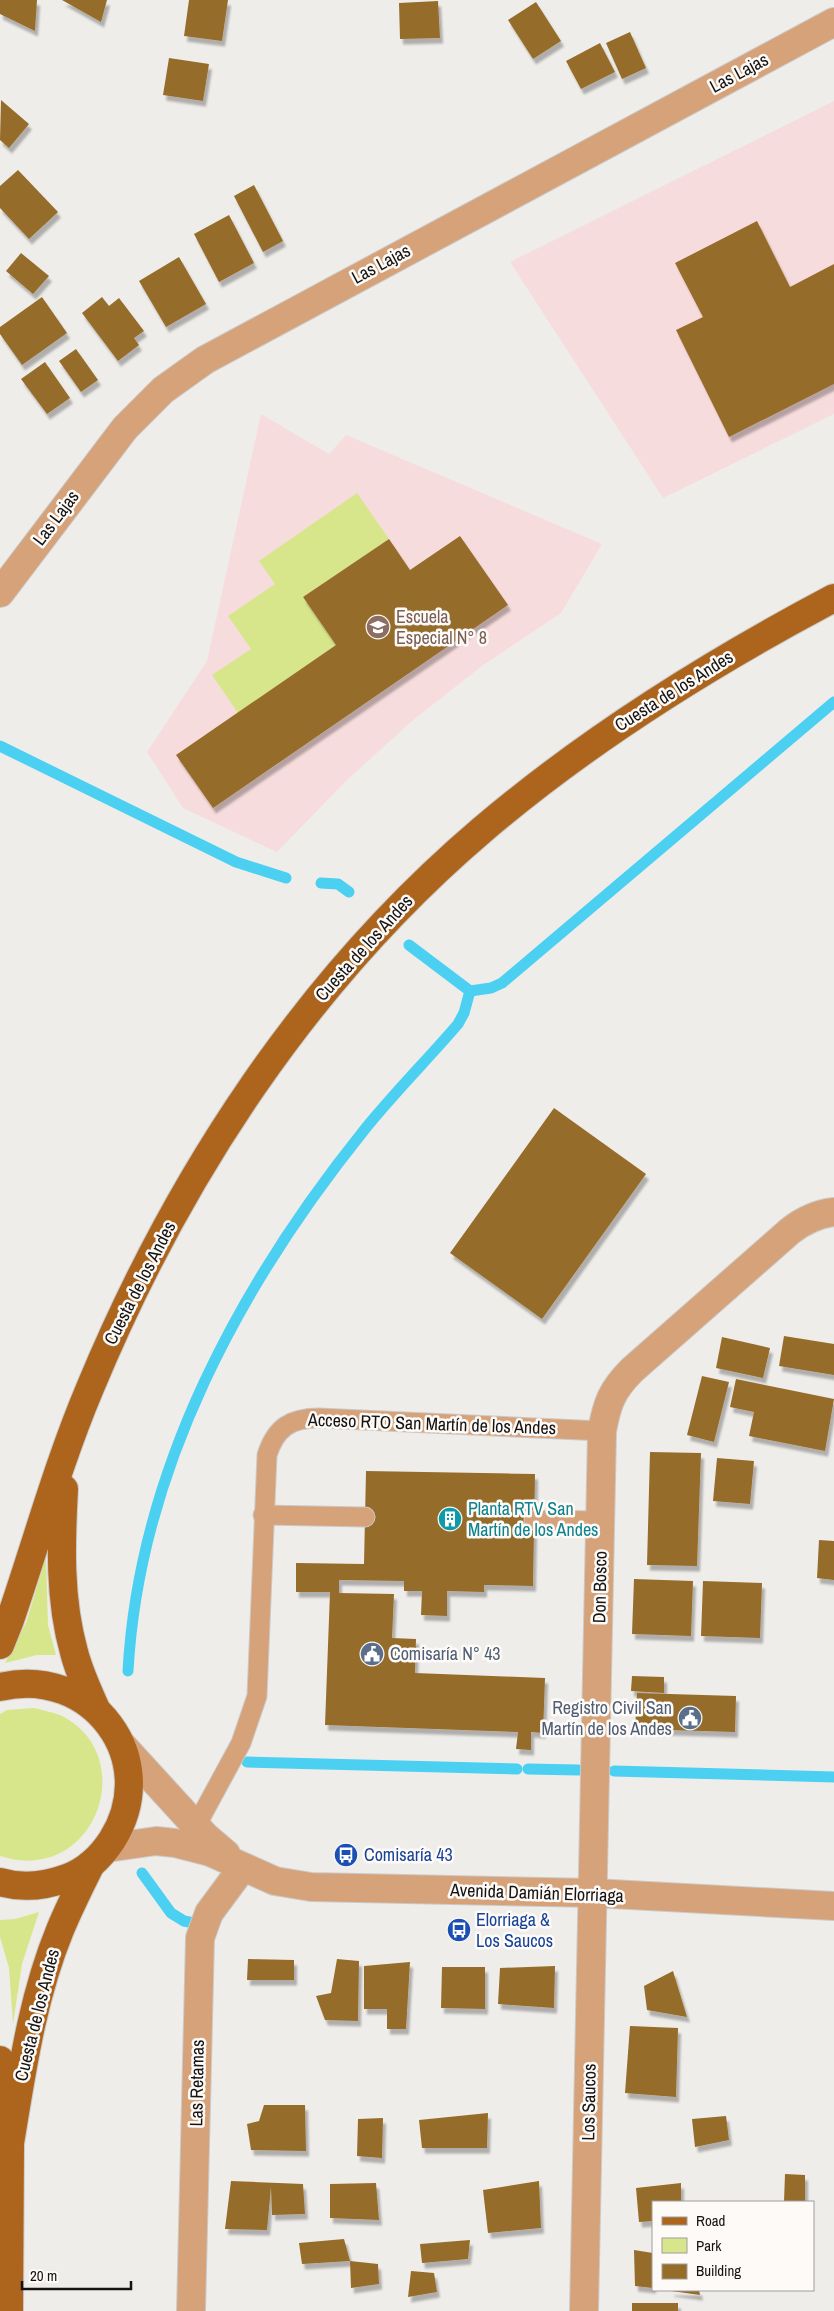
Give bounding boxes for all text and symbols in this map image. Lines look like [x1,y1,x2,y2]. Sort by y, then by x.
street label: Las Lajas [705,47,773,98]
street label: Las Lajas [347,238,415,289]
street label: Las Lajas [27,485,85,550]
place label: Escuela Especial N° 8 [396,604,487,650]
school or university icon: Escuela Especial N° 8 [365,614,391,640]
street label: Cuesta de los Andes [610,644,738,737]
street label: Cuesta de los Andes [309,889,418,1006]
street label: Cuesta de los Andes [98,1217,181,1349]
street label: Acceso RTO San Martín de los Andes [307,1407,556,1440]
place label: Planta RTV San Martín de los Andes [468,1496,598,1542]
building icon: Planta RTV San Martín de los Andes [437,1506,463,1532]
street label: Don Bosco [586,1551,613,1623]
public building icon: Comisaría N° 43 [359,1641,385,1667]
place label: Comisaría N° 43 [390,1641,501,1666]
place label: Registro Civil San Martín de los Andes [542,1695,672,1741]
public building icon: Registro Civil San Martín de los Andes [677,1705,703,1731]
bus stop icon: Comisaría 43 [333,1842,359,1868]
place label: Comisaría 43 [364,1842,453,1867]
street label: Avenida Damián Elorriaga [449,1877,624,1908]
place label: Elorriaga & Los Saucos [476,1907,553,1953]
bus stop icon: Elorriaga & Los Saucos [446,1917,472,1943]
street label: Cuesta de los Andes [8,1946,65,2084]
street label: Las Retamas [183,2039,210,2127]
street label: Los Saucos [575,2063,602,2141]
legend [652,2201,814,2291]
text: Road [696,2210,725,2231]
text: Park [696,2235,722,2256]
scale bar [22,2258,131,2290]
text: Building [696,2260,741,2281]
text: 20 m [30,2265,57,2286]

